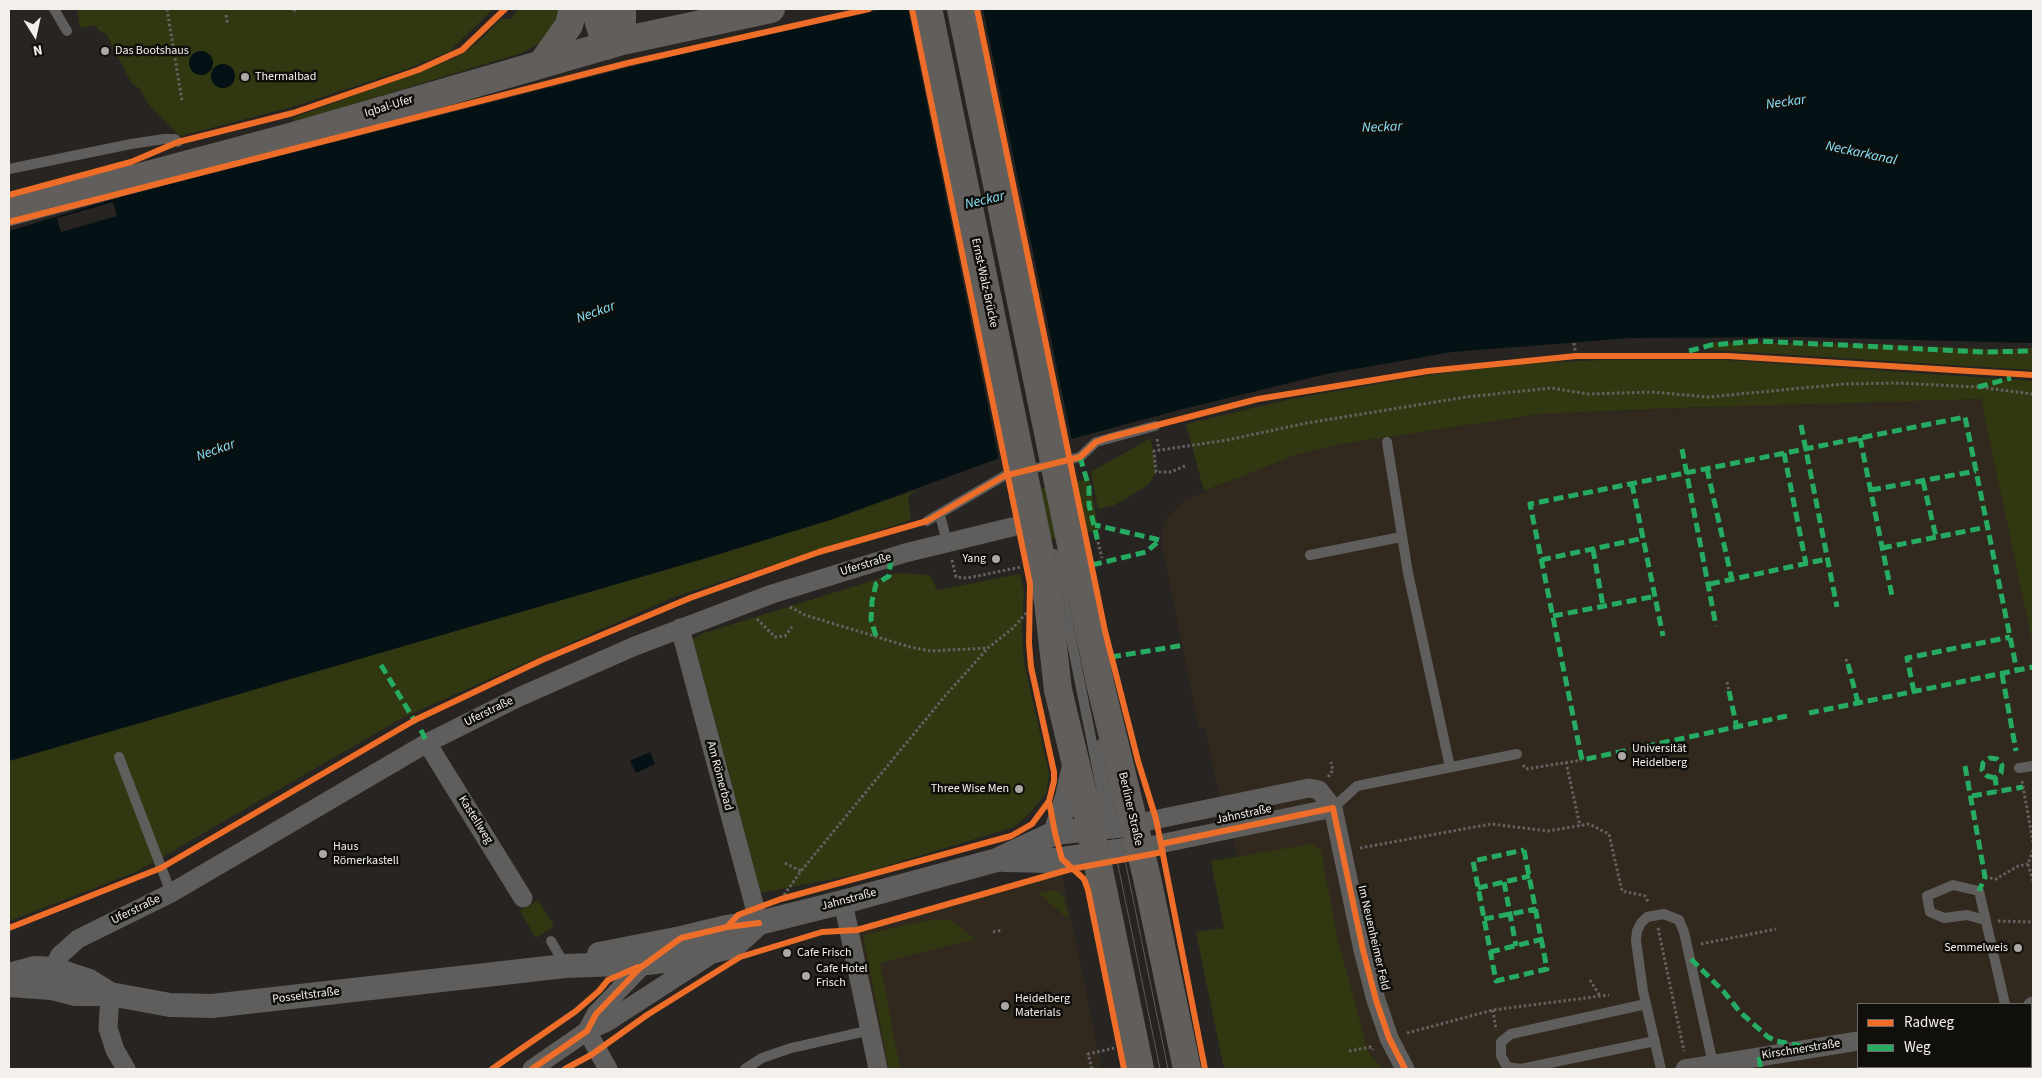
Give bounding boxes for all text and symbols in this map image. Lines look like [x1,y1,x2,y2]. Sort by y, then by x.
north arrow [10,10,60,60]
text: N [31,39,44,60]
place label: Das Bootshaus [115,44,189,58]
marker: Das Bootshaus [99,45,111,57]
place label: Thermalbad [255,70,316,84]
marker: Thermalbad [239,71,251,83]
water label: Neckar [1765,92,1807,114]
street label: Iqbal-Ufer [363,93,415,121]
water label: Neckar [1362,119,1402,137]
water label: Neckarkanal [1824,138,1898,170]
water label: Neckar [964,188,1006,214]
street label: Ernst-Walz-Brücke [967,237,1001,329]
water label: Neckar [574,298,618,328]
water label: Neckar [194,436,238,466]
street label: Uferstraße [839,550,893,580]
place label: Yang [962,552,986,566]
marker: Yang [990,553,1002,565]
street label: Uferstraße [462,694,516,730]
street label: Am Römerbad [703,740,735,812]
place label: Universität Heidelberg [1632,742,1687,770]
marker: Universität Heidelberg [1616,750,1628,762]
street label: Berliner Straße [1115,771,1145,847]
place label: Three Wise Men [931,782,1009,796]
marker: Three Wise Men [1013,783,1025,795]
street label: Kastellweg [455,793,495,847]
street label: Jahnstraße [1215,802,1273,828]
place label: Haus Römerkastell [333,840,399,868]
marker: Haus Römerkastell [317,848,329,860]
street label: Im Neuenheimer Feld [1354,884,1392,992]
street label: Jahnstraße [820,886,878,914]
street label: Uferstraße [109,892,163,928]
place label: Semmelweis [1944,941,2008,955]
marker: Semmelweis [2012,942,2024,954]
place label: Cafe Frisch [797,946,851,960]
marker: Cafe Frisch [781,947,793,959]
place label: Cafe Hotel Frisch [816,962,868,990]
marker: Cafe Hotel Frisch [800,970,812,982]
street label: Posseltstraße [272,985,340,1007]
place label: Heidelberg Materials [1015,992,1070,1020]
marker: Heidelberg Materials [999,1000,1011,1012]
legend [1857,1003,2032,1068]
text: Radweg [1904,1012,1954,1033]
street label: Kirschnerstraße [1761,1037,1841,1063]
text: Weg [1904,1037,1931,1058]

